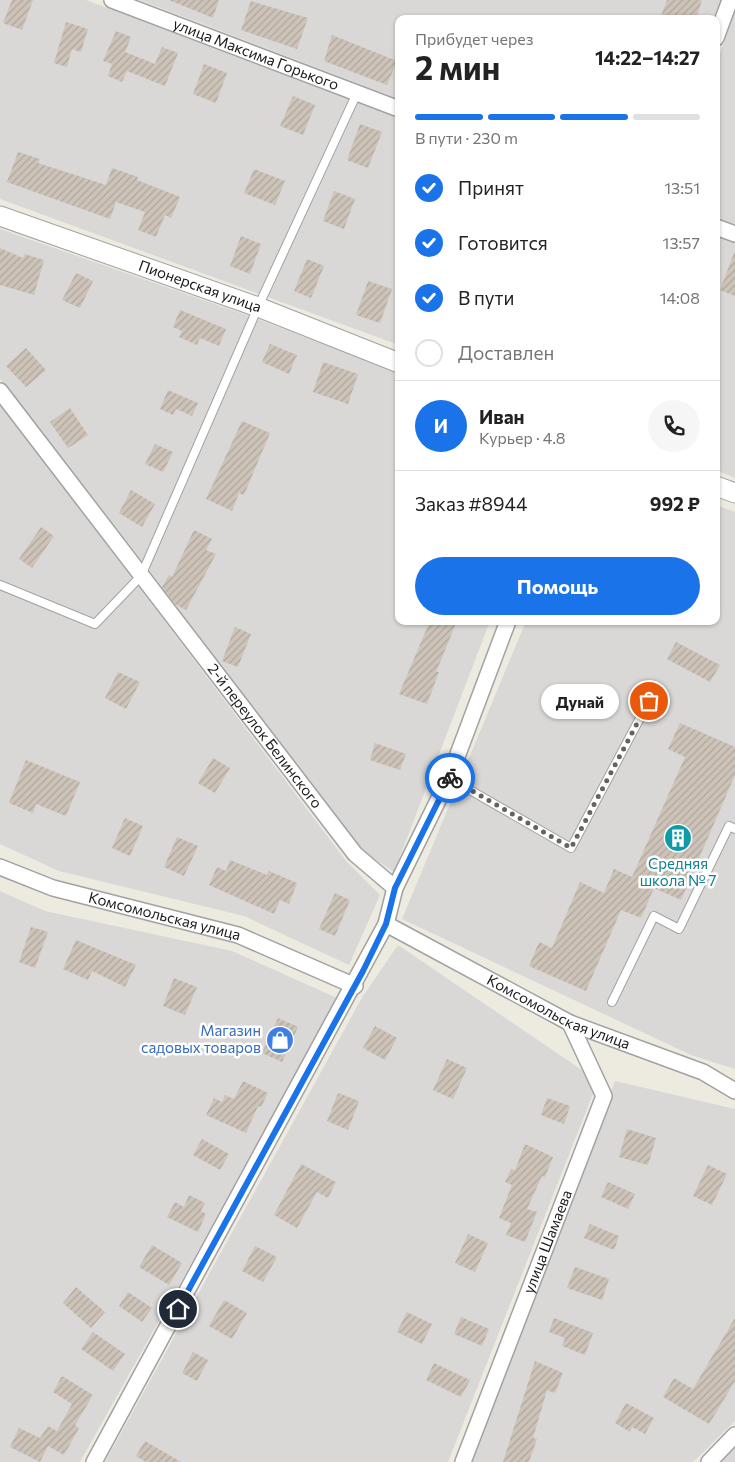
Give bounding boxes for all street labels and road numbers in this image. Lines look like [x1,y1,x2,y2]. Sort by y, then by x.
street label: улица Максима Горького [171,14,342,93]
street label: Пионерская улица [136,256,264,316]
street label: 2-й переулок Белинского [204,660,327,812]
street label: Комсомольская улица [87,887,243,943]
street label: Комсомольская улица [484,970,633,1052]
street label: улица Шамаева [519,1187,575,1296]

